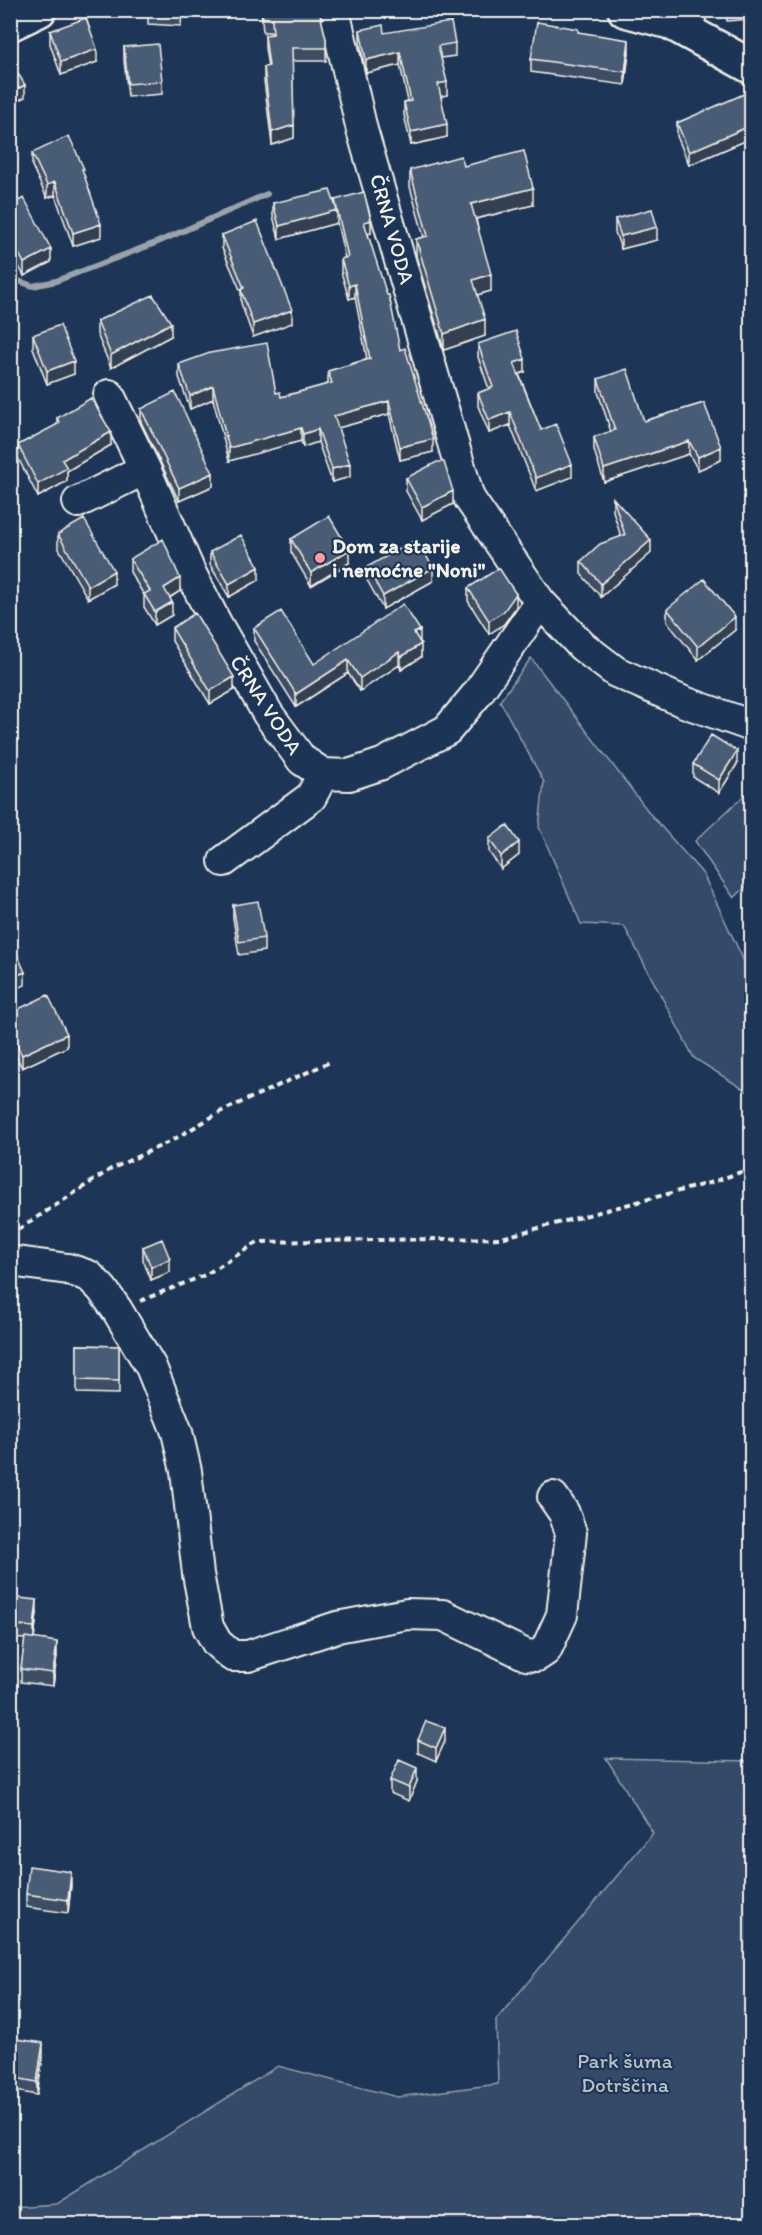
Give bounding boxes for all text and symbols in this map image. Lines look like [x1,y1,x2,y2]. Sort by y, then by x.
street label: ČRNA VODA [365,171,420,287]
place label: Dom za starije i nemoćne "Noni" [332,533,486,582]
marker: Dom za starije i nemoćne "Noni" [313,551,327,565]
street label: ČRNA VODA [225,650,308,760]
park label: Park šuma Dotrščina [577,2048,673,2097]

